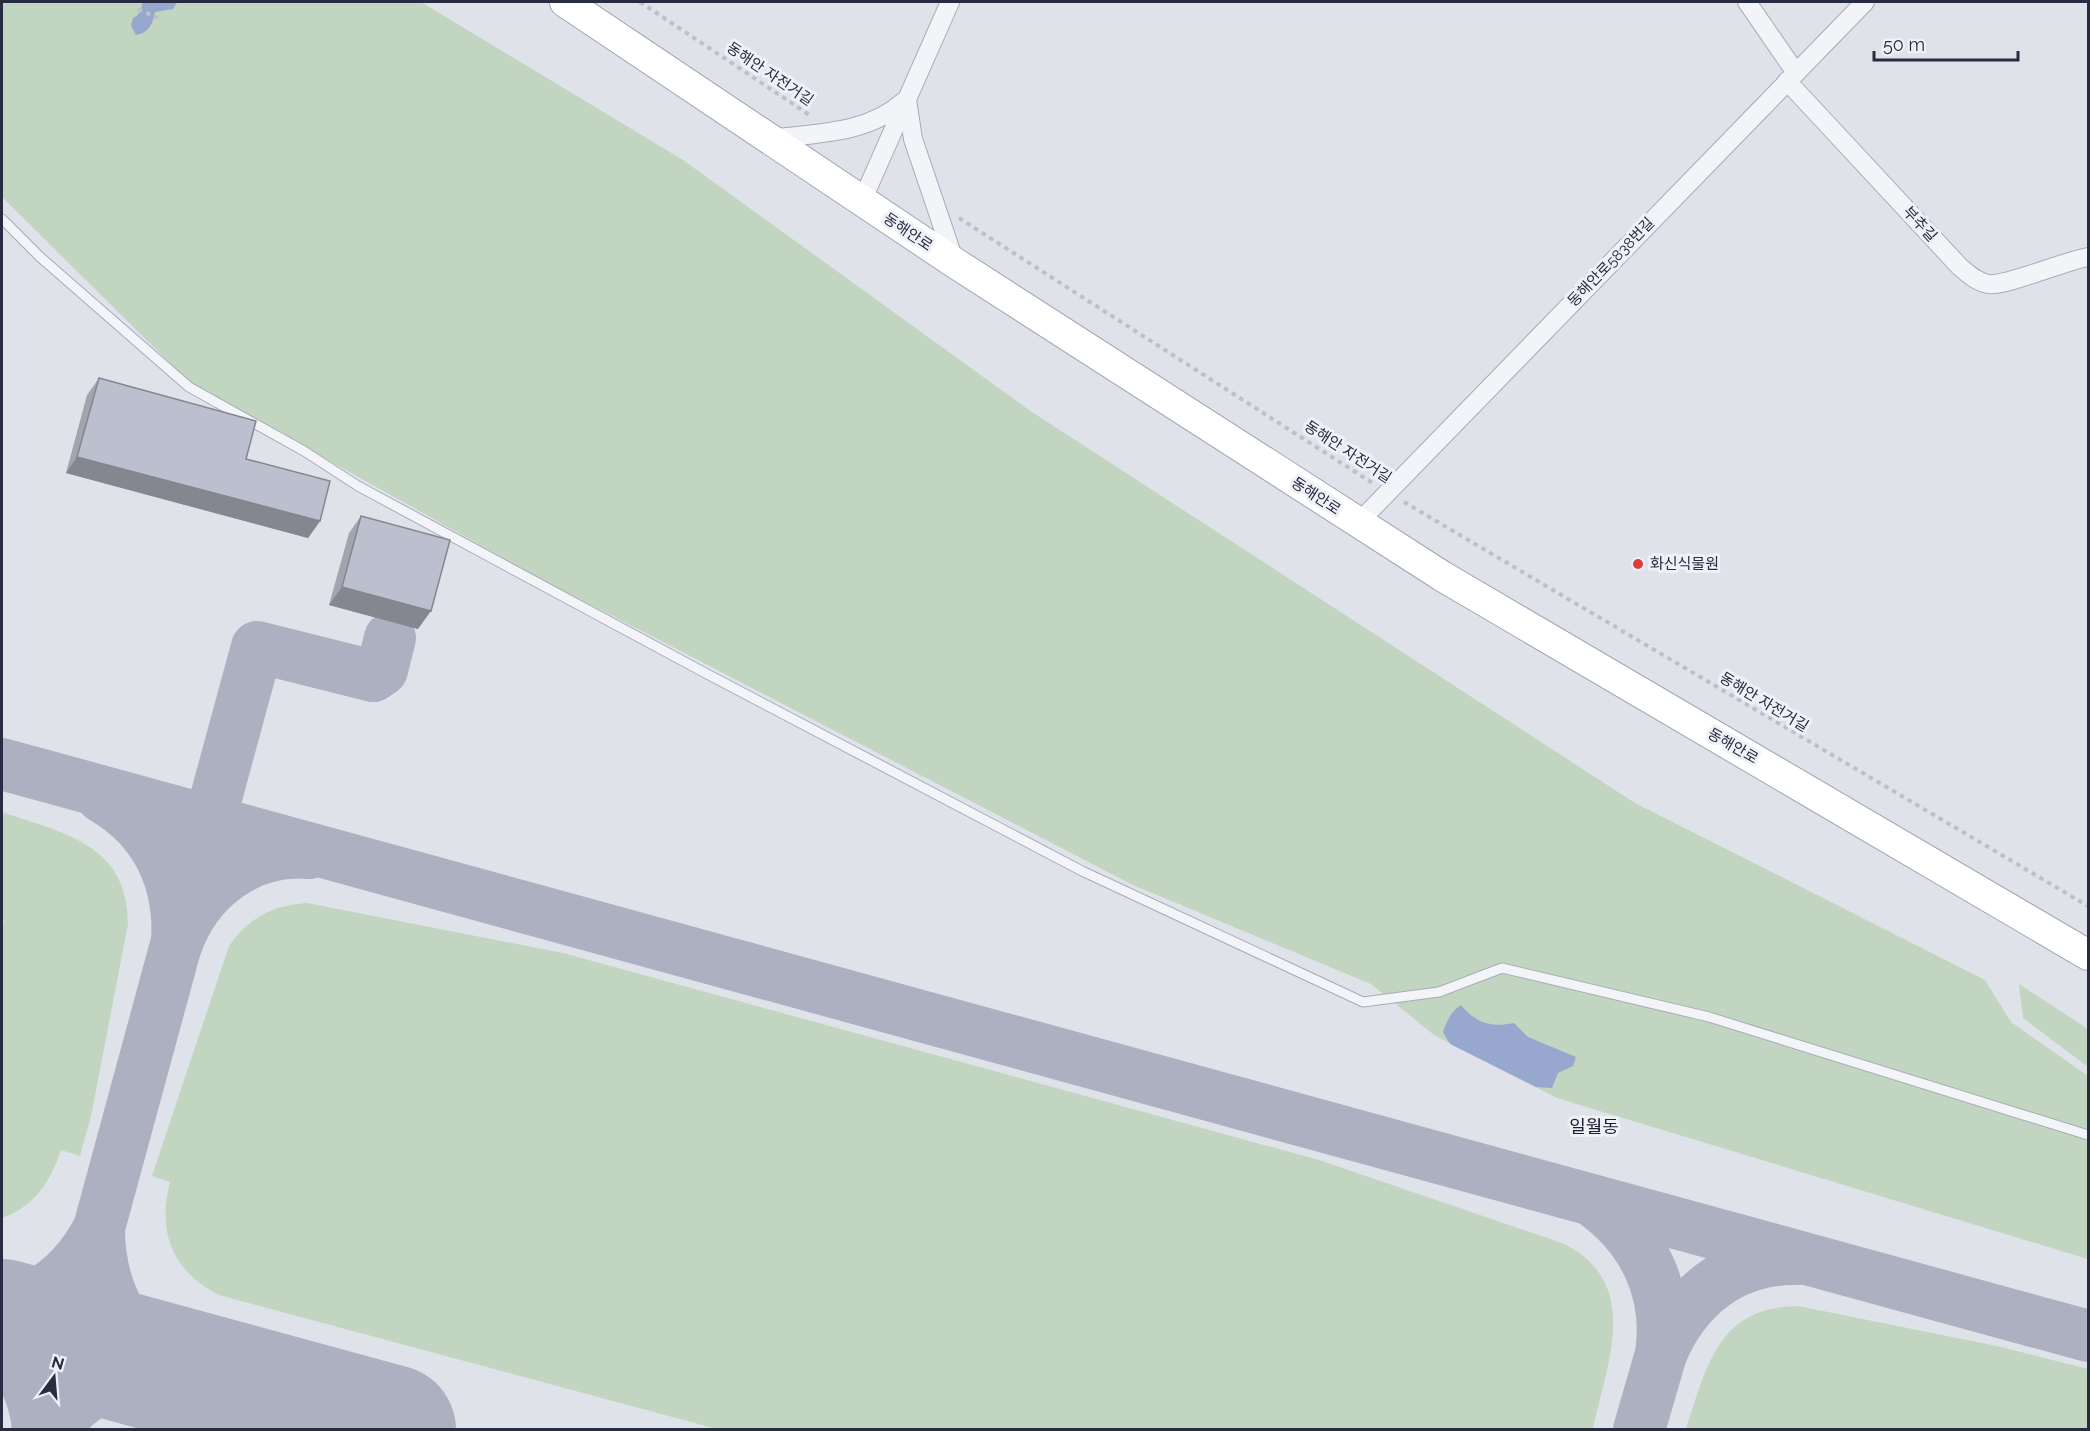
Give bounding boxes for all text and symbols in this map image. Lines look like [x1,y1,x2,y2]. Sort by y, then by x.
scale bar [1874,24,2018,62]
text: 50 m [1883,34,1925,55]
street label: 동해안 자전거길 [723,38,817,110]
street label: 부추길 [1899,203,1941,245]
street label: 동해안로 [880,209,936,255]
street label: 동해안로5838번길 [1564,214,1658,310]
street label: 동해안 자전거길 [1301,417,1395,487]
street label: 동해안로 [1288,473,1344,519]
place label: 화신식물원 [1650,555,1719,573]
marker: 화신식물원 [1631,557,1645,571]
street label: 동해안 자전거길 [1716,668,1812,736]
street label: 동해안로 [1705,724,1761,768]
district label: 일월동 [1569,1116,1619,1137]
north arrow [24,1347,84,1407]
text: N [50,1352,66,1374]

